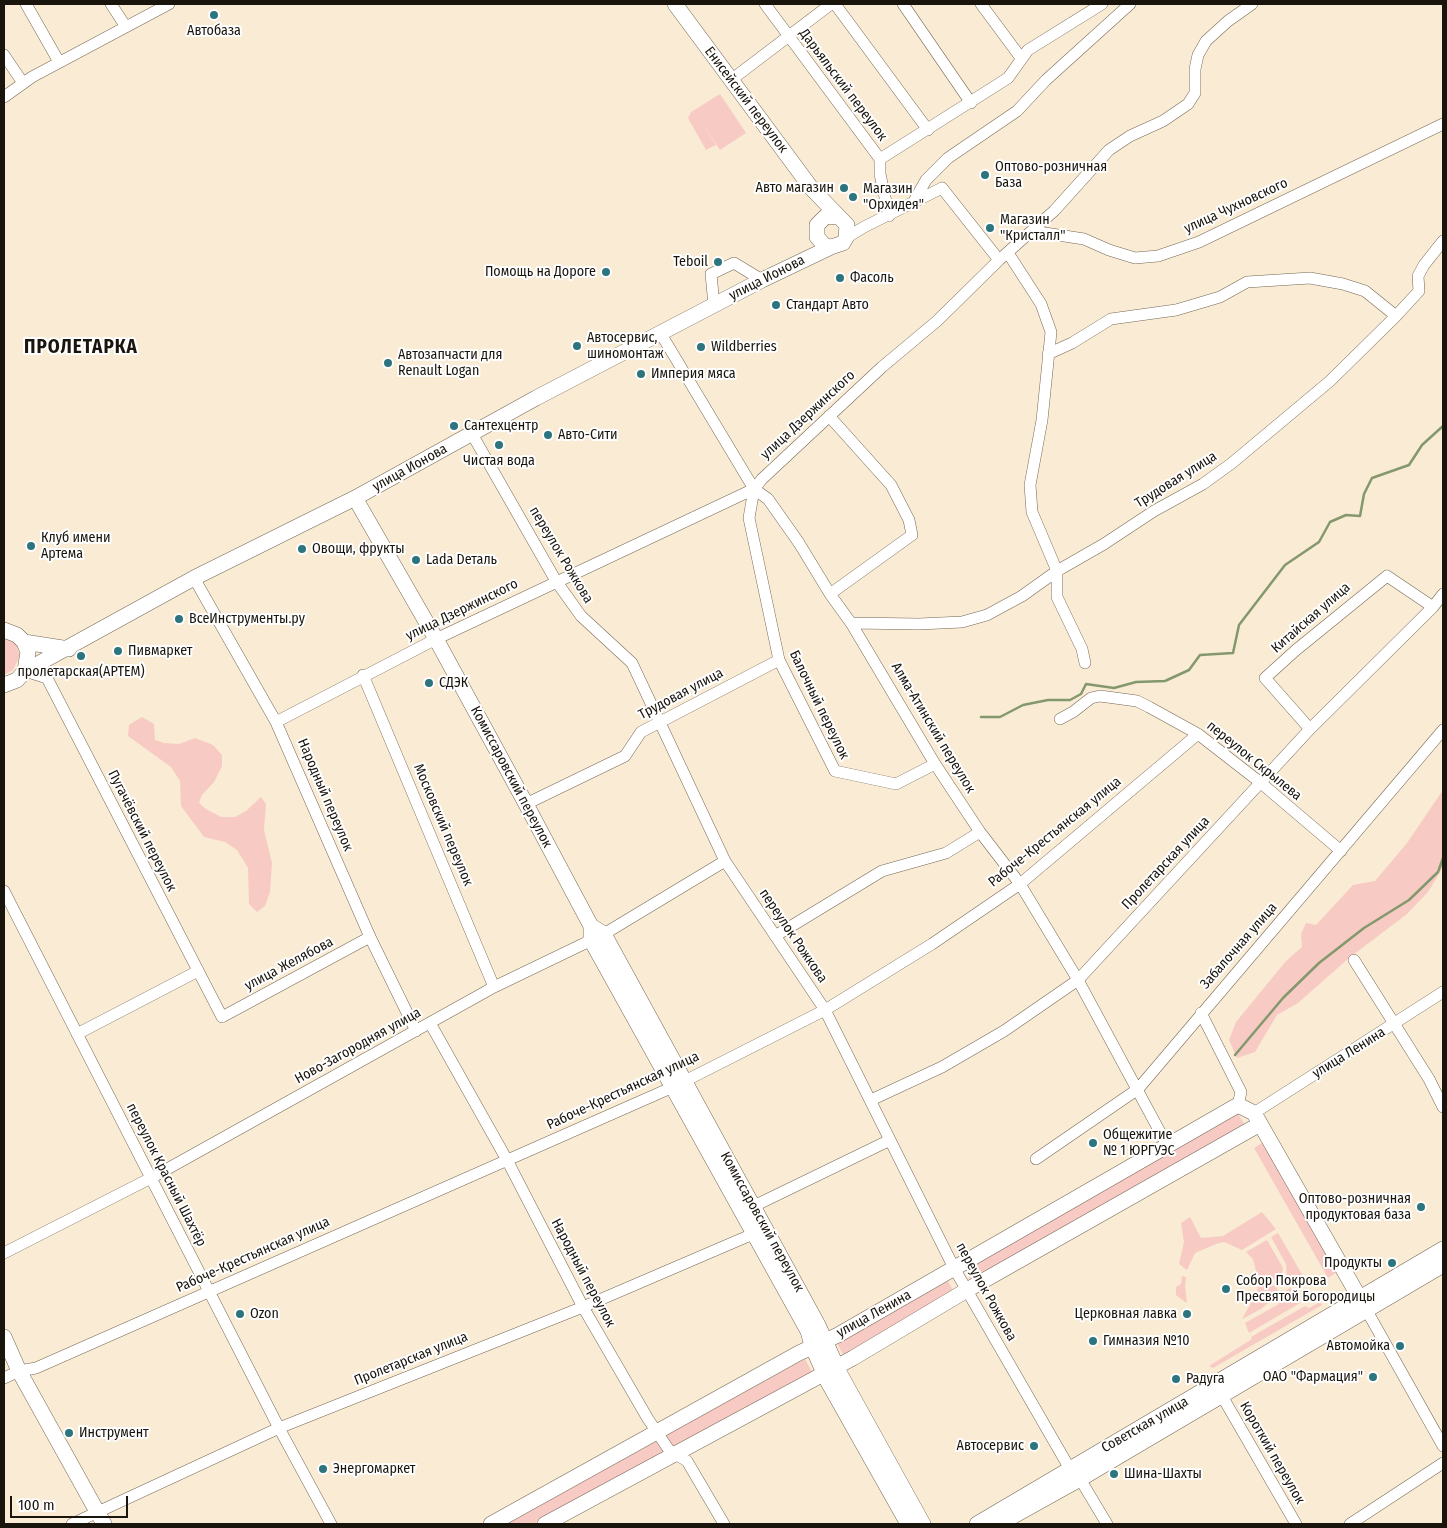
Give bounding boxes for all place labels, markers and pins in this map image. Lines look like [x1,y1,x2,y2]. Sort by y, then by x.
marker: Автобаза [208,9,220,21]
place label: Автобаза [187,23,241,39]
place label: Оптово-розничная База [995,159,1107,192]
marker: Оптово-розничная База [979,169,991,181]
place label: Авто магазин [756,180,834,196]
place label: Магазин "Орхидея" [863,181,924,213]
marker: Авто магазин [838,182,850,194]
marker: Магазин "Орхидея" [847,191,859,203]
place label: Магазин "Кристалл" [1000,212,1065,244]
marker: Магазин "Кристалл" [984,222,996,234]
place label: Teboil [673,254,708,270]
marker: Teboil [712,256,724,268]
place label: Помощь на Дороге [485,264,596,280]
marker: Помощь на Дороге [600,266,612,278]
place label: Фасоль [850,270,894,286]
marker: Фасоль [834,272,846,284]
place label: Стандарт Авто [786,297,869,313]
marker: Стандарт Авто [770,299,782,311]
place label: Автосервис, шиномонтаж [587,330,664,362]
place label: Wildberries [711,339,777,355]
marker: Автосервис, шиномонтаж [571,340,583,352]
marker: Wildberries [695,341,707,353]
place label: Автозапчасти для Renault Logan [398,347,502,380]
marker: Автозапчасти для Renault Logan [382,357,394,369]
place label: Империя мяса [651,366,736,382]
marker: Империя мяса [635,368,647,380]
place label: Сантехцентр [464,418,538,434]
marker: Сантехцентр [448,420,460,432]
place label: Авто-Сити [558,427,618,443]
marker: Авто-Сити [542,429,554,441]
marker: Чистая вода [493,439,505,451]
place label: Чистая вода [463,453,535,469]
place label: Клуб имени Артема [41,530,110,562]
marker: Клуб имени Артема [25,540,37,552]
place label: Овощи, фрукты [312,541,404,557]
marker: Овощи, фрукты [296,543,308,555]
place label: Lada Dеталь [426,552,497,568]
marker: Lada Dеталь [410,554,422,566]
place label: ВсеИнструменты.ру [189,611,305,627]
marker: ВсеИнструменты.ру [173,613,185,625]
place label: Пивмаркет [128,643,193,659]
marker: Пивмаркет [112,645,124,657]
marker: пролетарская(АРТЕМ) [75,650,87,662]
place label: пролетарская(АРТЕМ) [17,664,145,680]
place label: СДЭК [439,675,468,691]
marker: СДЭК [423,677,435,689]
place label: Общежитие № 1 ЮРГУЭС [1103,1127,1175,1160]
marker: Общежитие № 1 ЮРГУЭС [1087,1137,1099,1149]
place label: Оптово-розничная продуктовая база [1299,1191,1411,1224]
marker: Оптово-розничная продуктовая база [1415,1201,1427,1213]
place label: Продукты [1324,1255,1382,1271]
marker: Продукты [1386,1257,1398,1269]
place label: Собор Покрова Пресвятой Богородицы [1236,1273,1375,1305]
marker: Собор Покрова Пресвятой Богородицы [1220,1283,1232,1295]
place label: Ozon [250,1306,279,1322]
place label: Церковная лавка [1074,1306,1177,1322]
marker: Ozon [234,1308,246,1320]
marker: Церковная лавка [1181,1308,1193,1320]
place label: Гимназия №10 [1103,1333,1189,1349]
marker: Гимназия №10 [1087,1335,1099,1347]
place label: Автомойка [1327,1338,1390,1354]
marker: Автомойка [1394,1340,1406,1352]
place label: ОАО "Фармация" [1263,1369,1363,1385]
place label: Радуга [1186,1371,1225,1387]
marker: ОАО "Фармация" [1367,1371,1379,1383]
marker: Радуга [1170,1373,1182,1385]
place label: Инструмент [79,1425,149,1441]
marker: Инструмент [63,1427,75,1439]
place label: Автосервис [957,1438,1024,1454]
marker: Автосервис [1028,1440,1040,1452]
place label: Энергомаркет [333,1461,416,1477]
marker: Энергомаркет [317,1463,329,1475]
place label: Шина-Шахты [1124,1466,1202,1482]
marker: Шина-Шахты [1108,1468,1120,1480]

